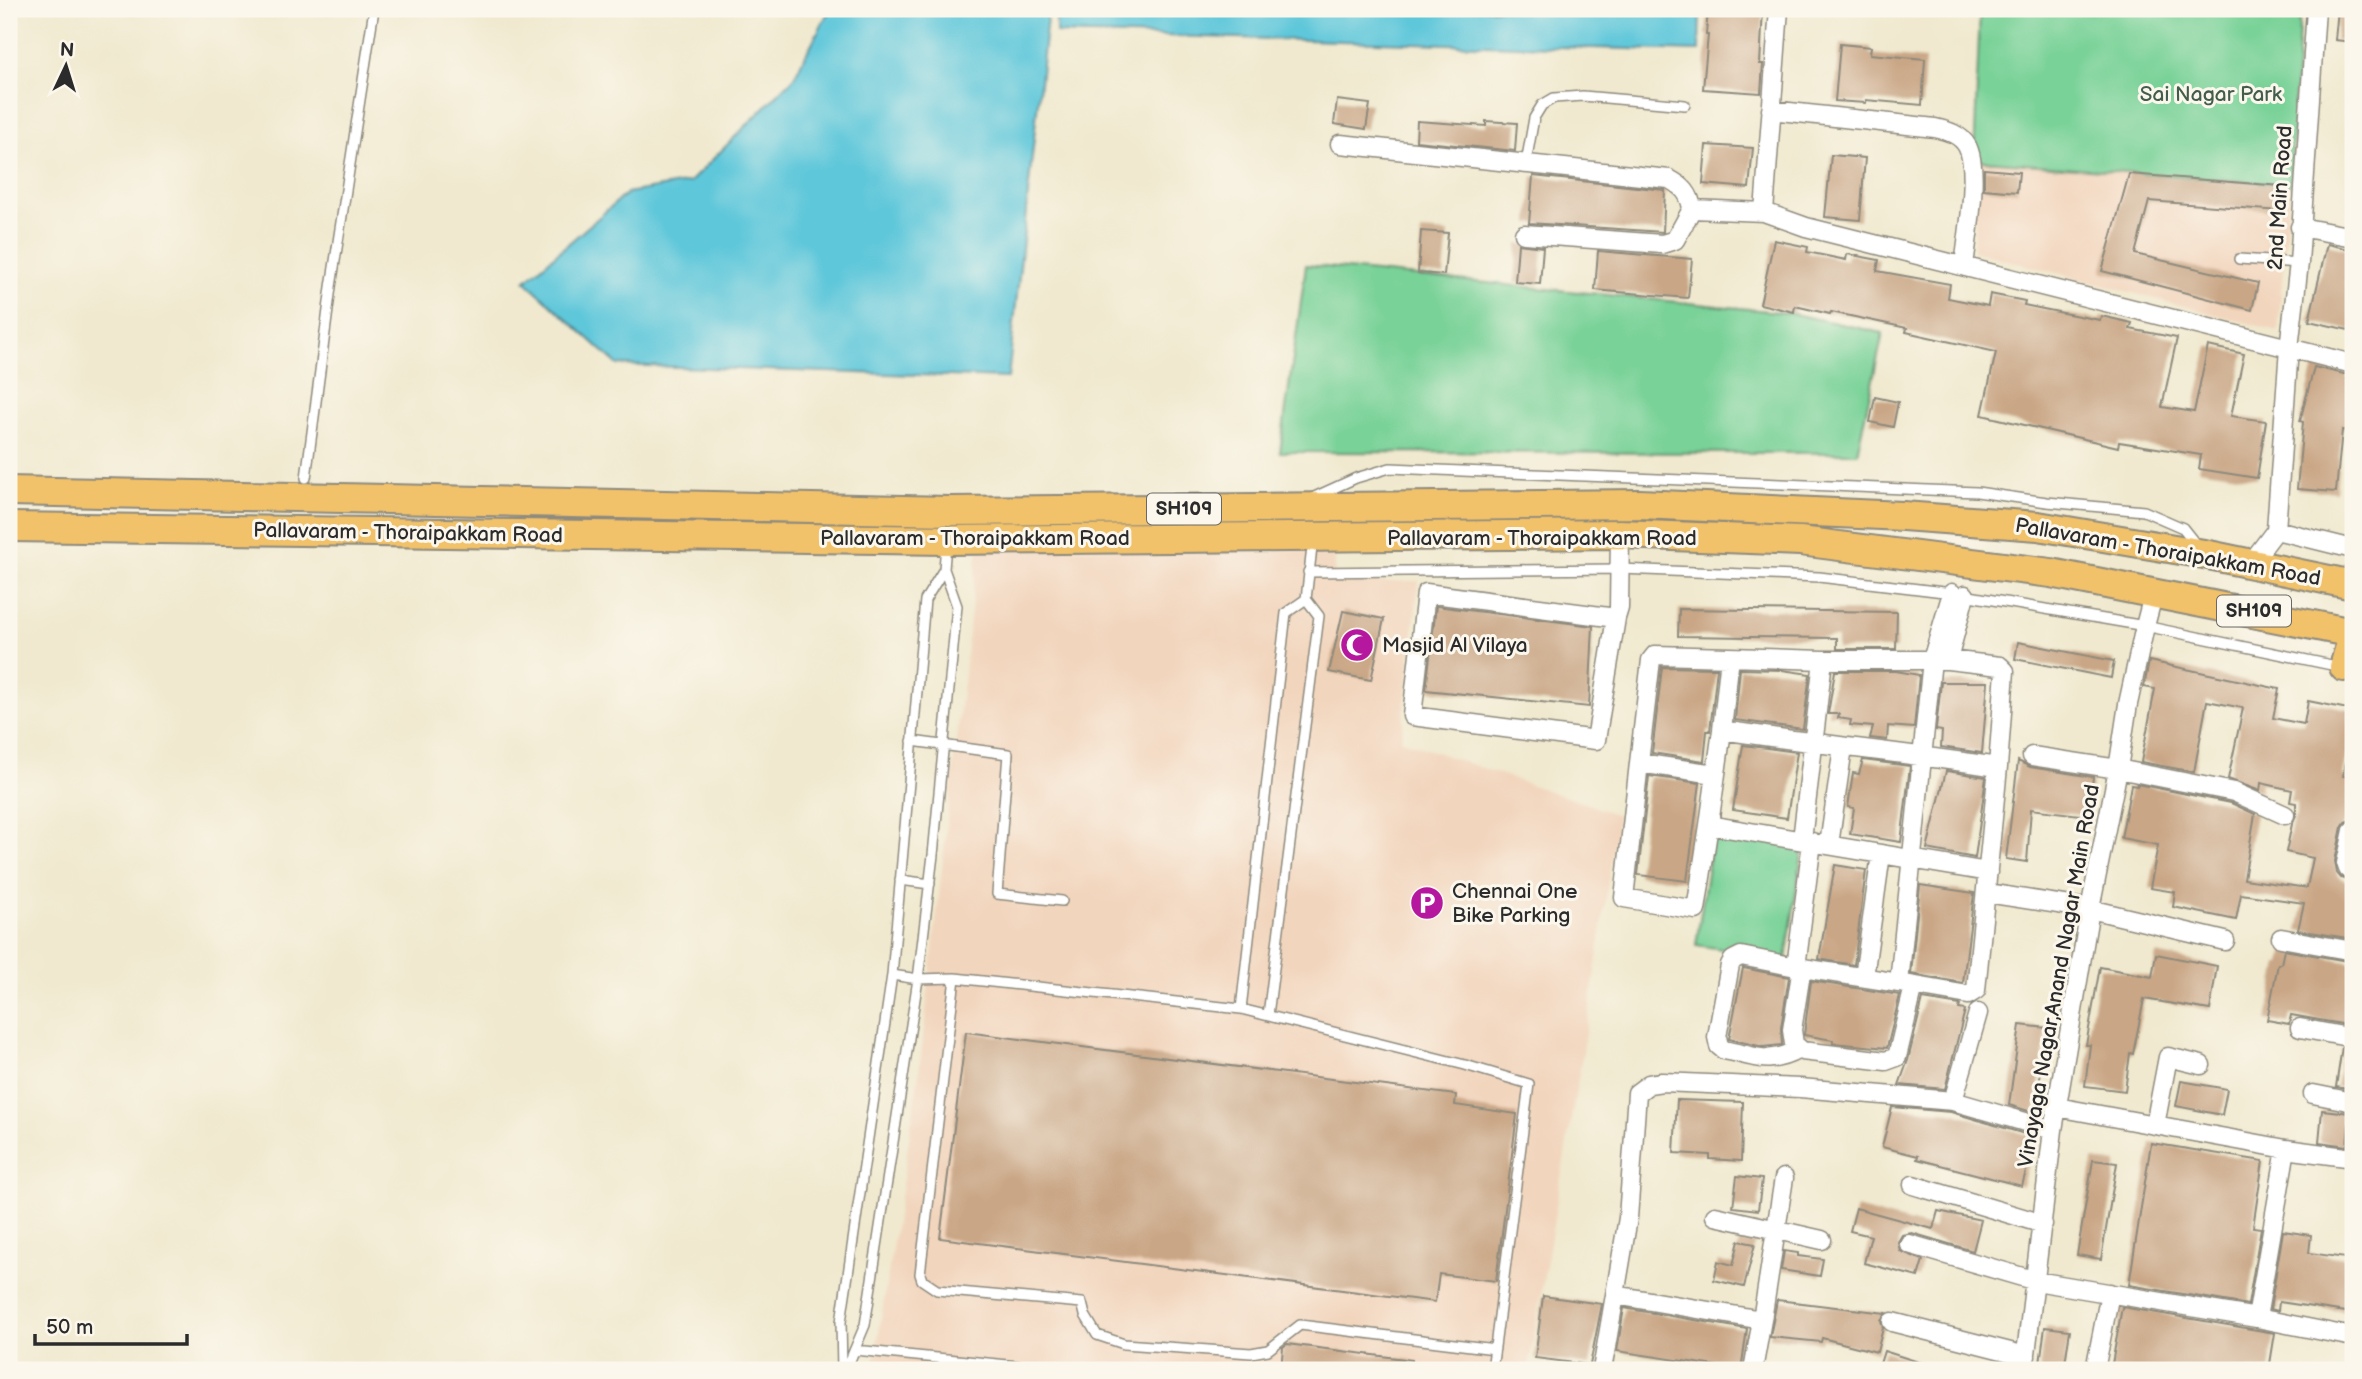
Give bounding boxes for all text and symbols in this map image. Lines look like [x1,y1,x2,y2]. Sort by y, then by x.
north arrow [32,32,102,102]
text: N [59,39,75,63]
park label: Sai Nagar Park [2140,82,2283,107]
street label: 2nd Main Road [2262,125,2298,271]
road number: SH109 [1147,494,1221,524]
street label: Pallavaram - Thoraipakkam Road [2013,513,2323,591]
street label: Pallavaram - Thoraipakkam Road [253,518,563,548]
street label: Pallavaram - Thoraipakkam Road [820,526,1130,551]
street label: Pallavaram - Thoraipakkam Road [1387,526,1697,551]
road number: SH109 [2217,596,2291,626]
mosque icon: Masjid Al Vilaya [1338,626,1376,664]
place label: Masjid Al Vilaya [1382,633,1528,658]
street label: Vinayaga Nagar,Anand Nagar Main Road [2013,782,2105,1170]
place label: Chennai One Bike Parking [1452,879,1577,928]
parking icon: Chennai One Bike Parking [1408,884,1446,922]
scale bar [35,1302,187,1346]
text: 50 m [46,1315,93,1340]

